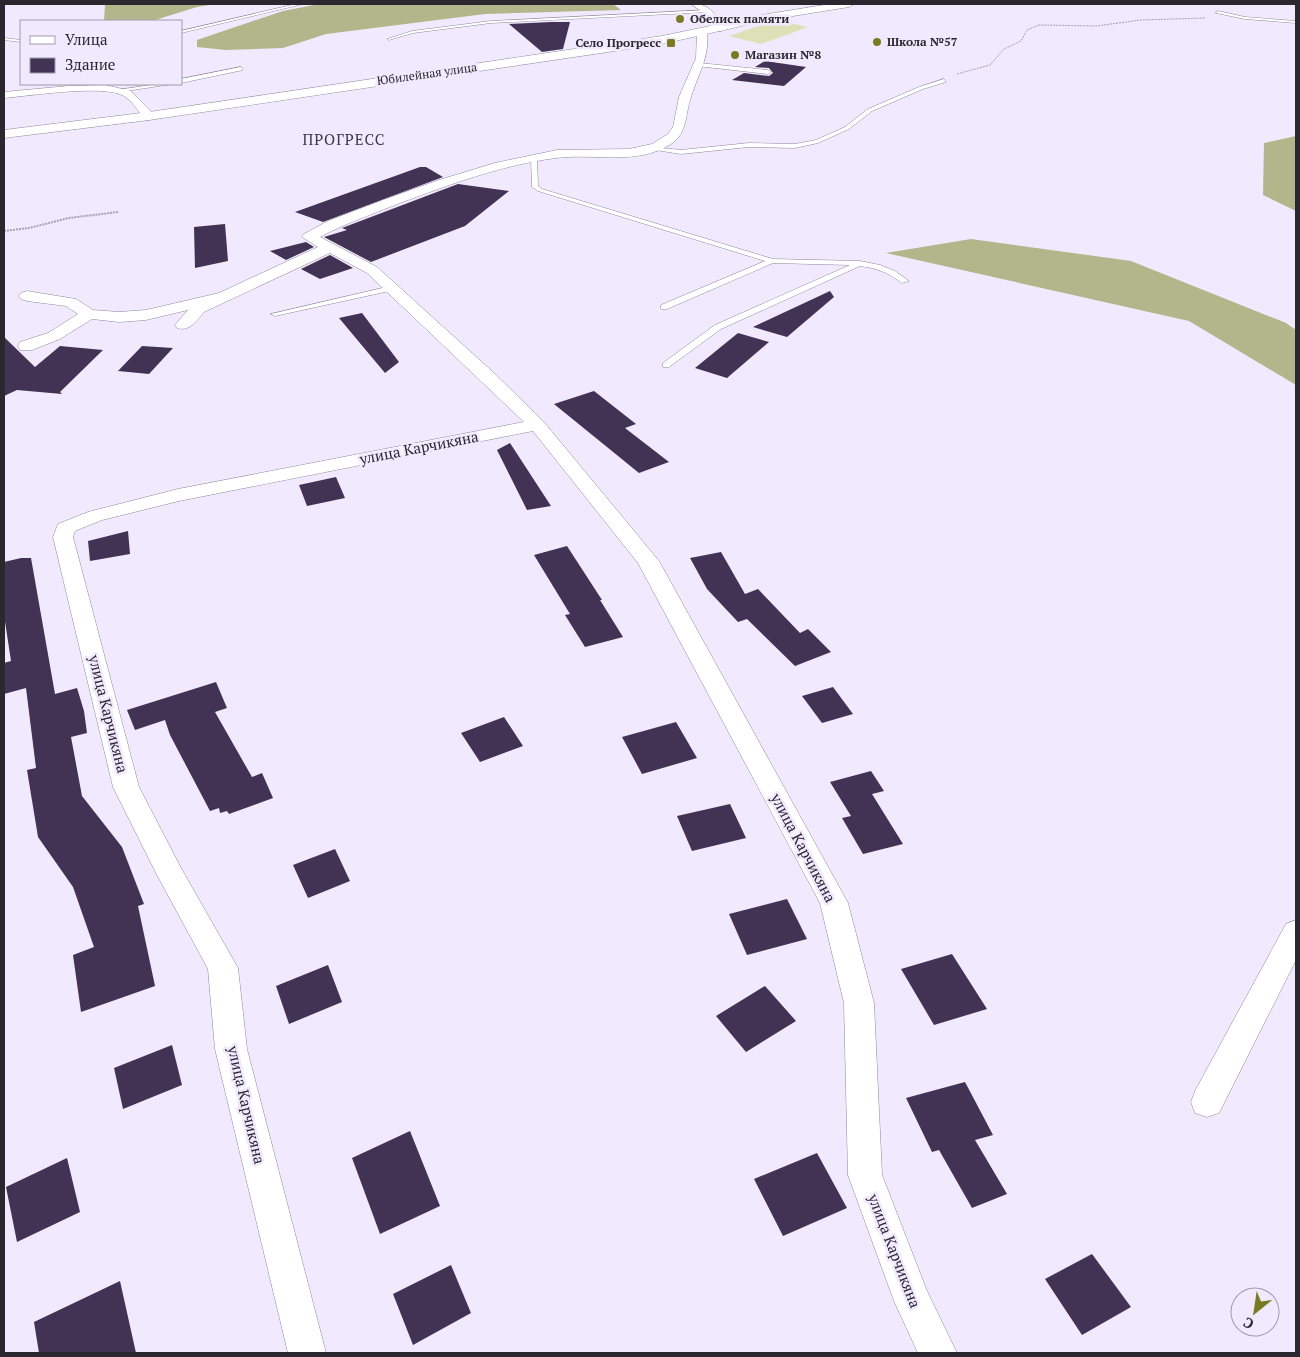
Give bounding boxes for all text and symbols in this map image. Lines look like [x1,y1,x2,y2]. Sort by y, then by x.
place label: Обелиск памяти [690,11,789,26]
marker: Обелиск памяти [674,13,686,25]
legend [20,20,182,85]
text: Улица [65,29,108,49]
place label: Школа №57 [887,34,958,49]
place label: Село Прогресс [575,35,661,50]
marker: Школа №57 [871,36,883,48]
marker: Село Прогресс [665,37,677,49]
place label: Магазин №8 [745,47,821,62]
marker: Магазин №8 [729,49,741,61]
text: Здание [65,54,115,74]
street label: Юбилейная улица [376,59,478,88]
district label: ПРОГРЕСС [303,129,385,149]
street label: улица Карчикяна [357,426,480,469]
street label: улица Карчикяна [84,652,133,775]
street label: улица Карчикяна [766,789,841,906]
street label: улица Карчикяна [223,1043,270,1166]
street label: улица Карчикяна [864,1190,926,1311]
north arrow [1230,1287,1280,1337]
text: С [1240,1313,1257,1334]

